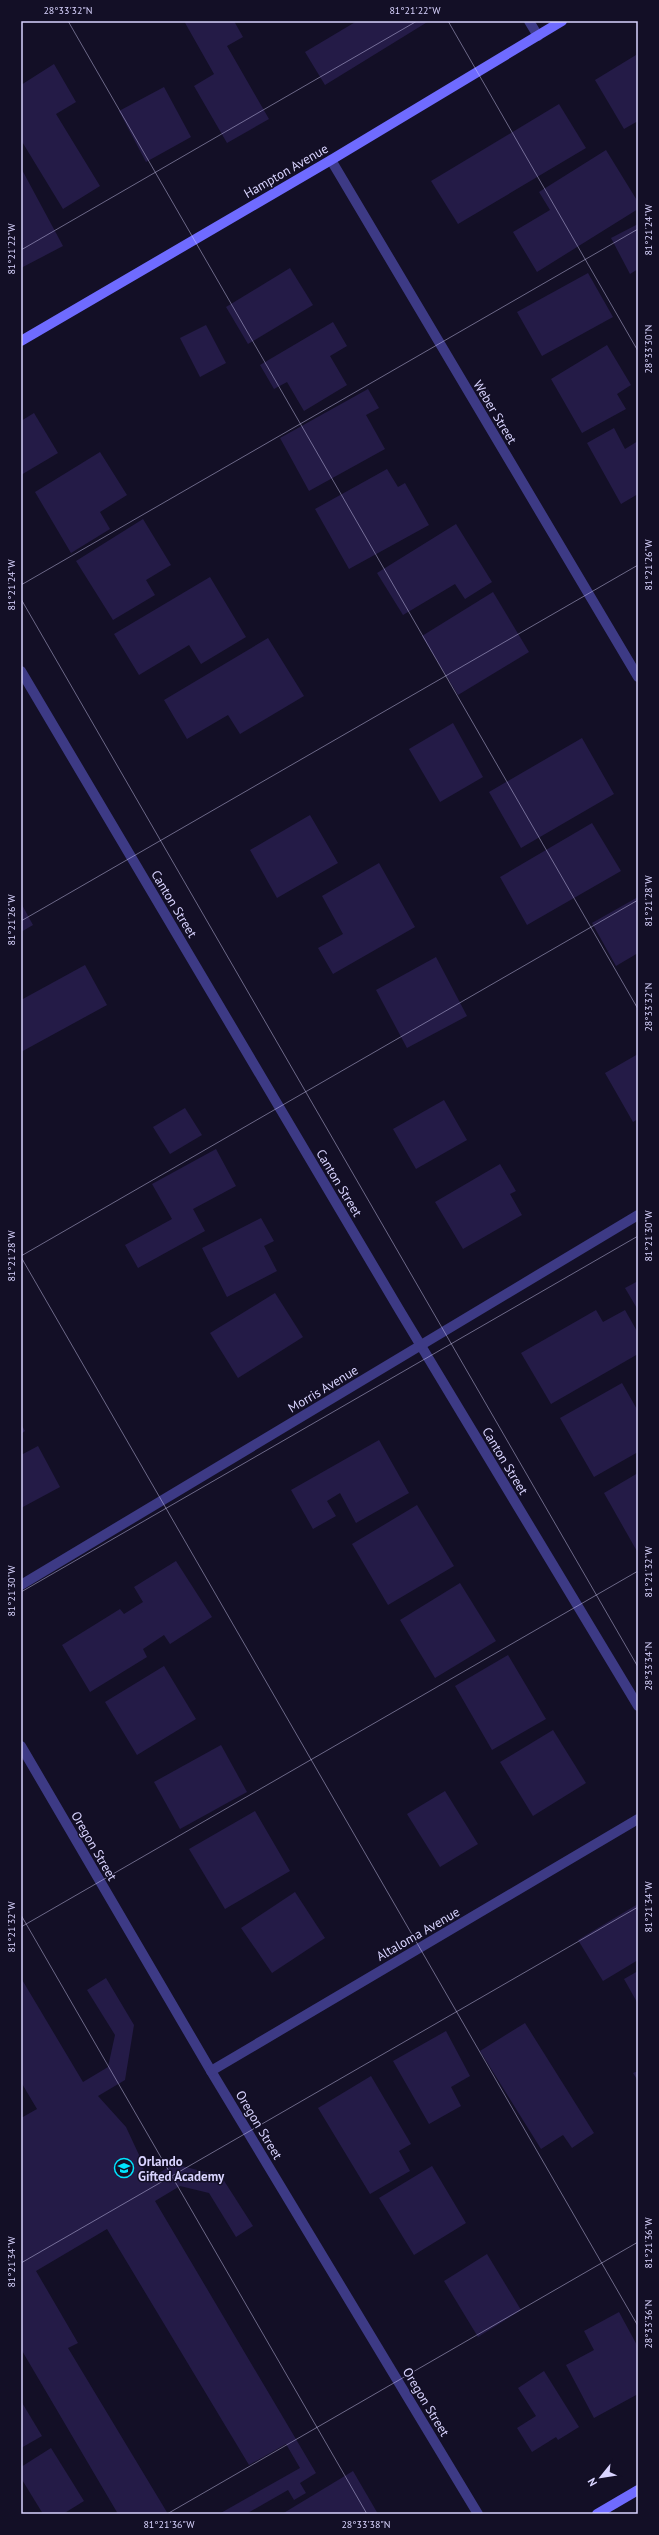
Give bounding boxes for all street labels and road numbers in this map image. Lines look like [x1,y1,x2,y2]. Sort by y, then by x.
street label: Hampton Avenue [241,140,331,202]
street label: Weber Street [469,377,521,448]
street label: Canton Street [147,867,201,941]
street label: Canton Street [312,1146,366,1220]
street label: Morris Avenue [285,1361,361,1417]
street label: Canton Street [478,1424,532,1498]
street label: Oregon Street [67,1808,121,1884]
street label: Altaloma Avenue [373,1903,463,1965]
street label: Oregon Street [232,2087,287,2163]
street label: Oregon Street [399,2364,454,2440]

